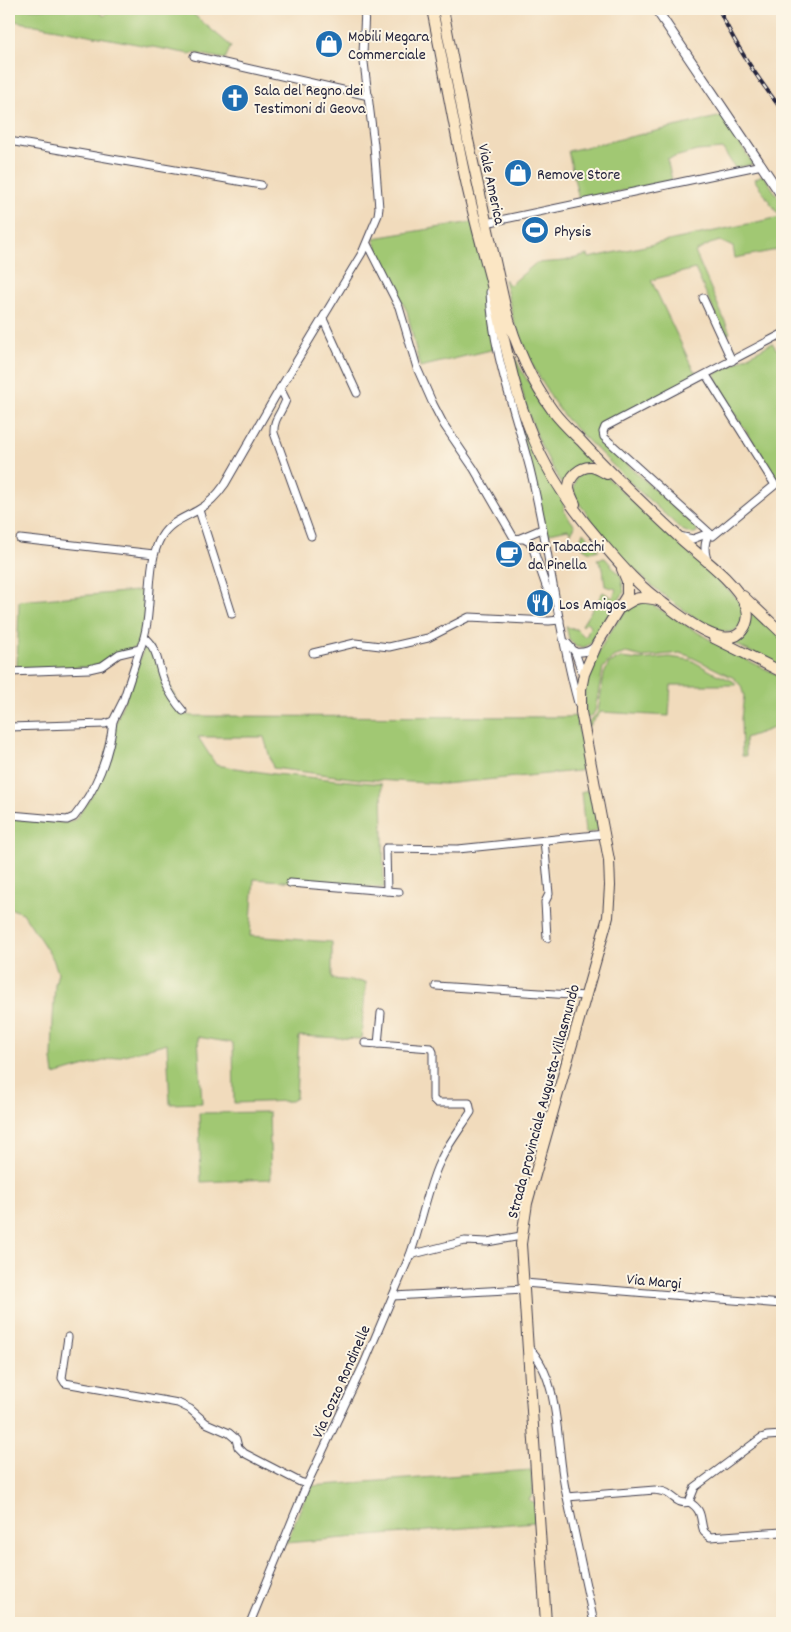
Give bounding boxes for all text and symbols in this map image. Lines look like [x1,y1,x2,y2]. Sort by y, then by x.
place label: Mobili Megara Commerciale [348,26,430,67]
shop icon: Mobili Megara Commerciale [314,29,344,59]
place label: Sala del Regno dei Testimoni di Geova [254,80,366,121]
church icon: Sala del Regno dei Testimoni di Geova [220,83,250,113]
street label: Viale America [471,142,510,228]
shop icon: Remove Store [503,158,533,188]
place label: Remove Store [537,164,620,187]
sports icon: Physis [520,215,550,245]
place label: Physis [554,221,592,244]
place label: Bar Tabacchi da Pinella [528,536,604,577]
cafe icon: Bar Tabacchi da Pinella [494,539,524,569]
restaurant icon: Los Amigos [525,588,555,618]
place label: Los Amigos [559,594,627,617]
street label: Strada provinciale Augusta-Villasmundo [502,982,587,1221]
street label: Via Margi [626,1269,682,1296]
street label: Via Cozzo Rondinelle [307,1322,378,1442]

